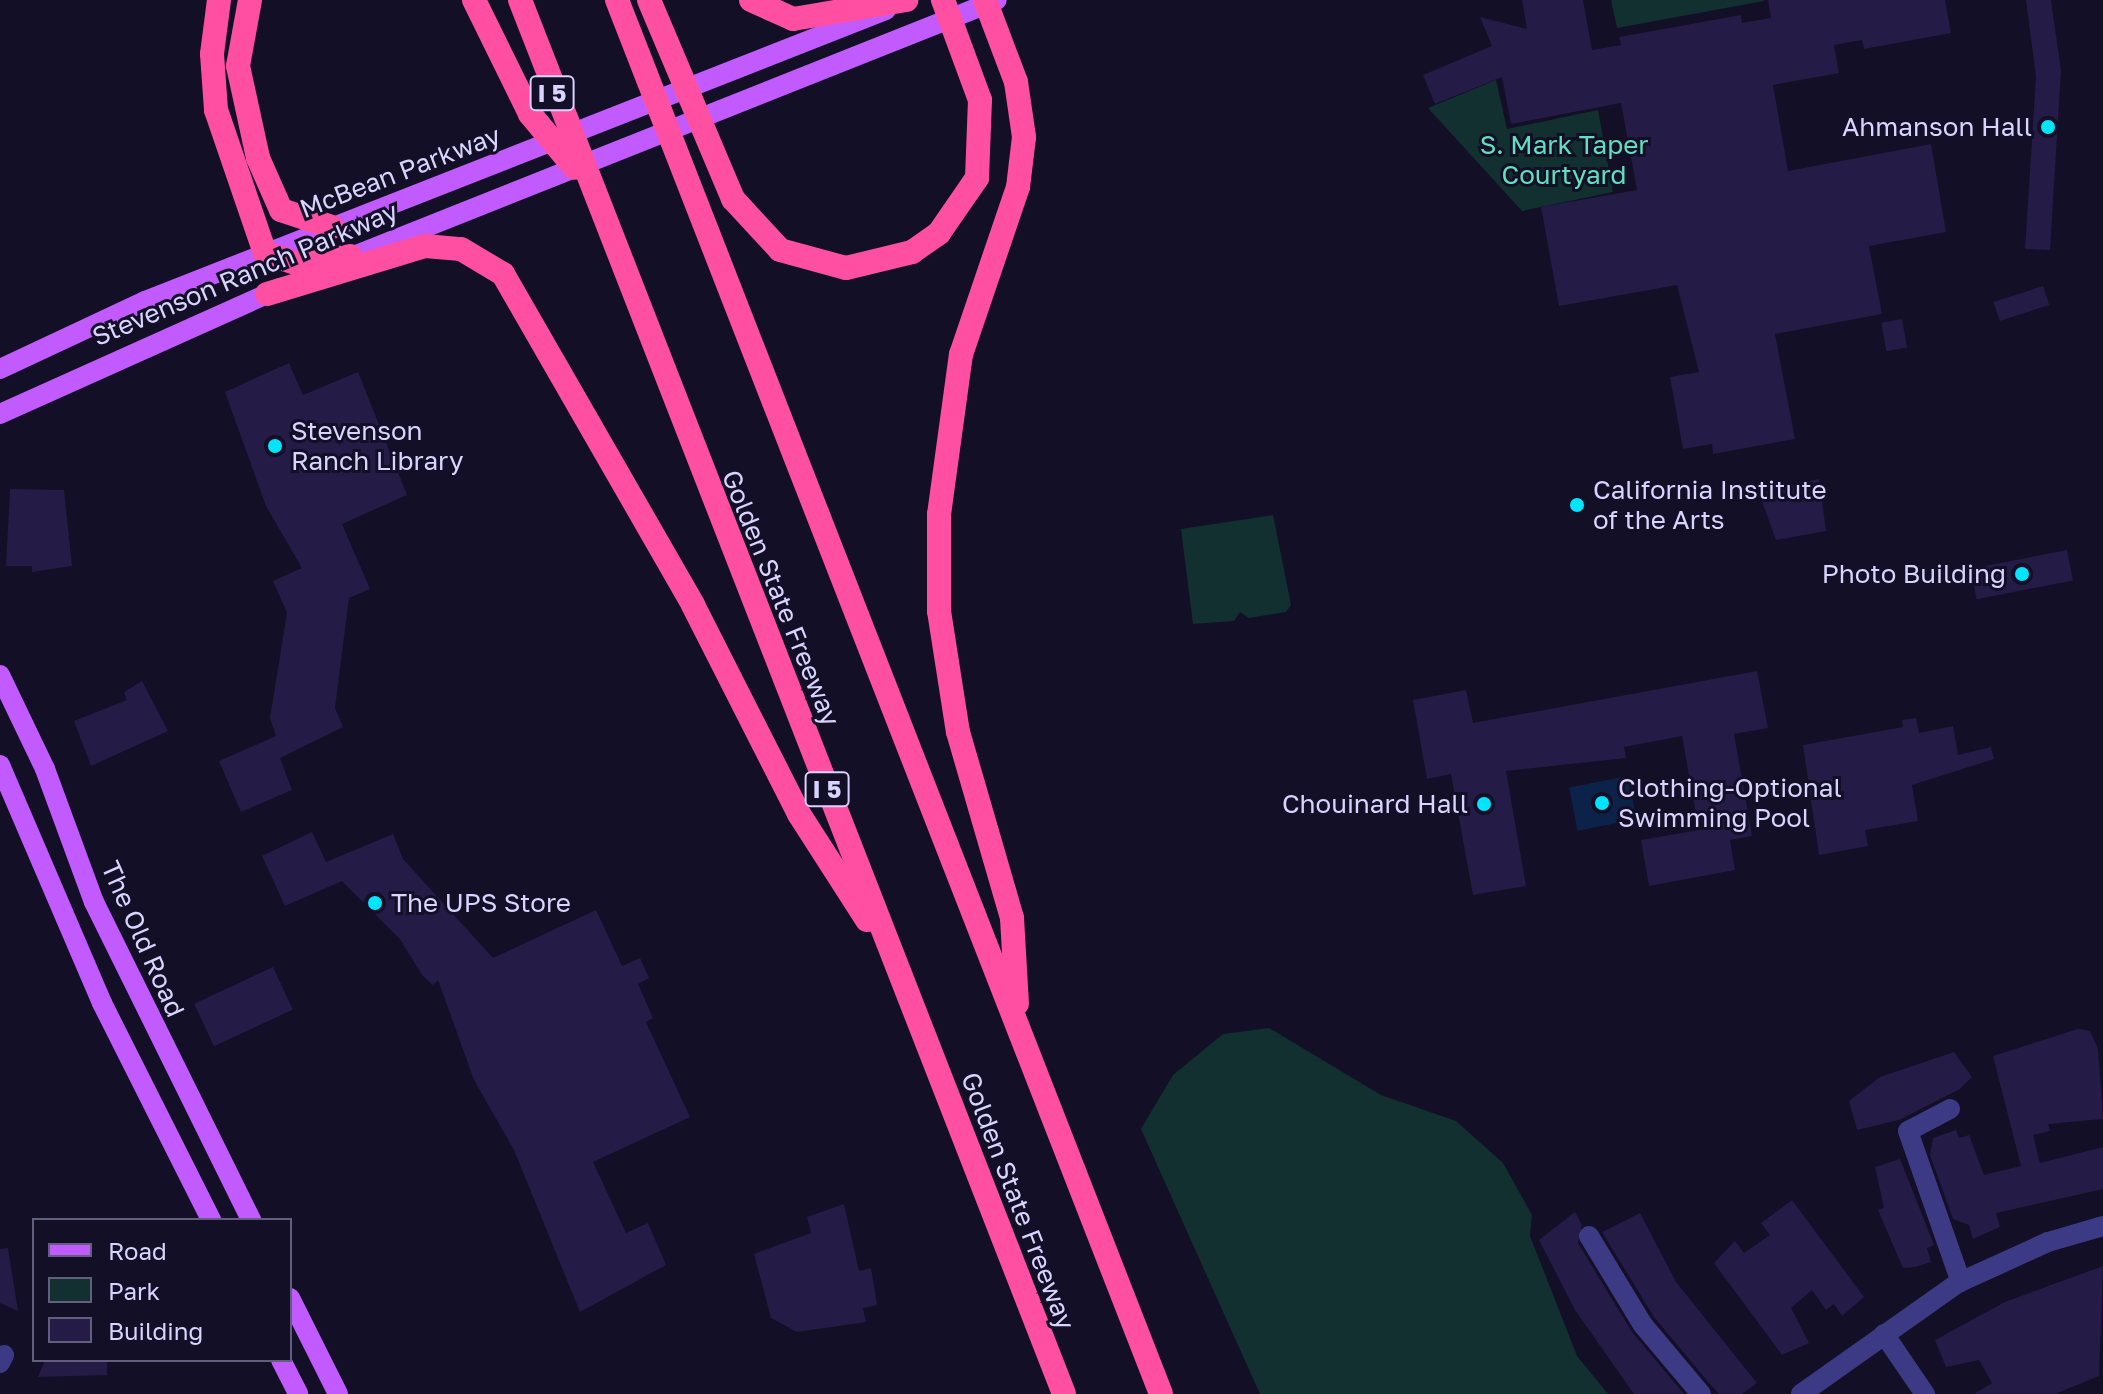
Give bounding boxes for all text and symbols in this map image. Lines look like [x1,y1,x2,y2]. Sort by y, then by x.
road number: I 5 [528,73,576,113]
place label: Ahmanson Hall [1842,111,2032,143]
marker: Ahmanson Hall [2039,118,2057,136]
street label: McBean Parkway [295,119,505,225]
park label: S. Mark Taper Courtyard [1480,129,1648,190]
street label: Stevenson Ranch Parkway [88,195,402,353]
place label: Stevenson Ranch Library [291,415,464,476]
marker: Stevenson Ranch Library [266,437,284,455]
street label: Golden State Freeway [715,466,847,730]
place label: California Institute of the Arts [1593,474,1827,536]
marker: California Institute of the Arts [1568,496,1586,514]
place label: Photo Building [1822,558,2006,590]
marker: Photo Building [2013,565,2031,583]
road number: I 5 [803,769,851,809]
place label: Clothing-Optional Swimming Pool [1618,772,1842,834]
place label: Chouinard Hall [1282,788,1468,820]
marker: Clothing-Optional Swimming Pool [1593,794,1611,812]
marker: Chouinard Hall [1475,795,1493,813]
street label: The Old Road [95,856,191,1022]
place label: The UPS Store [391,887,571,919]
marker: The UPS Store [366,894,384,912]
street label: Golden State Freeway [955,1068,1081,1334]
legend [32,1218,292,1362]
text: Road [108,1236,167,1265]
text: Park [108,1276,160,1305]
text: Building [108,1316,203,1345]

